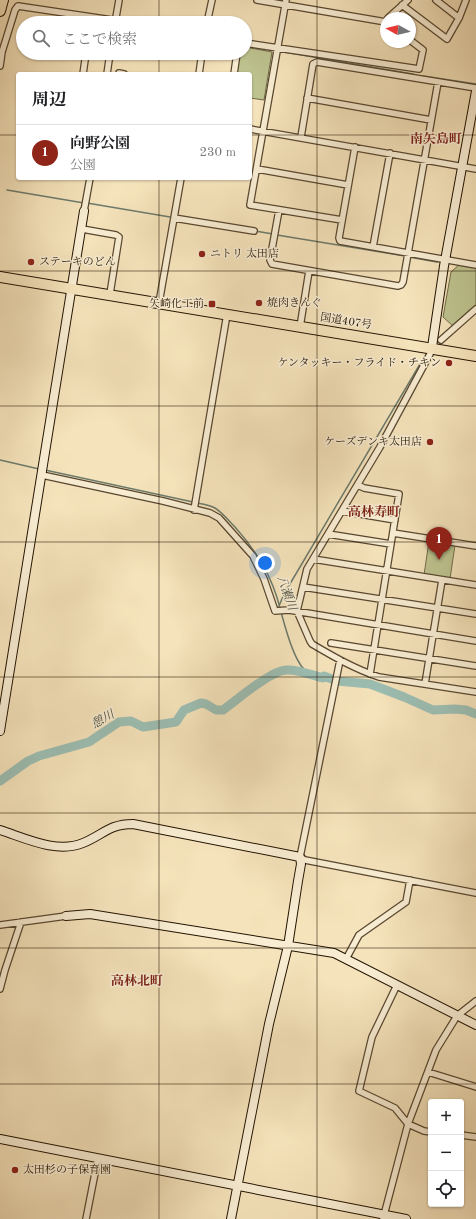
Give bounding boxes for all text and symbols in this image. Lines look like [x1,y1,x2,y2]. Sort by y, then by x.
north arrow [380,12,416,48]
search box [16,16,252,60]
icon: search [30,27,52,49]
text: ここで検索 [62,33,137,48]
text: 周辺 [32,92,66,109]
district label: 南矢島町 [410,131,462,146]
text: 向野公園 [70,137,130,152]
text: 1 [41,146,49,159]
text: 230 m [199,146,236,159]
text: 公園 [70,159,96,172]
place label: ニトリ 太田店 [210,247,279,260]
marker: ニトリ 太田店 [197,249,207,259]
place label: ステーキのどん [39,256,116,268]
marker: ステーキのどん [26,257,36,267]
place label: 焼肉きんぐ [267,296,322,309]
place label: 矢崎化工前 [149,297,204,310]
marker: 焼肉きんぐ [254,298,264,308]
marker: 矢崎化工前 [207,299,217,309]
street label: 国道407号 [319,311,373,332]
place label: ケンタッキー・フライド・チキン [277,357,441,369]
marker: ケンタッキー・フライド・チキン [444,358,454,368]
place label: ケーズデンキ太田店 [324,435,422,448]
marker: ケーズデンキ太田店 [425,437,435,447]
district label: 高林寿町 [348,504,400,519]
pin: 1 [426,527,452,560]
your location [255,553,275,573]
water label: 八瀬川 [274,573,300,614]
water label: 憩川 [89,706,118,731]
district label: 高林北町 [111,973,163,988]
map controls [428,1099,464,1207]
button: + [428,1099,464,1135]
button: − [428,1135,464,1171]
place label: 太田杉の子保育園 [23,1163,111,1176]
marker: 太田杉の子保育園 [10,1165,20,1175]
button: locate [428,1171,464,1207]

